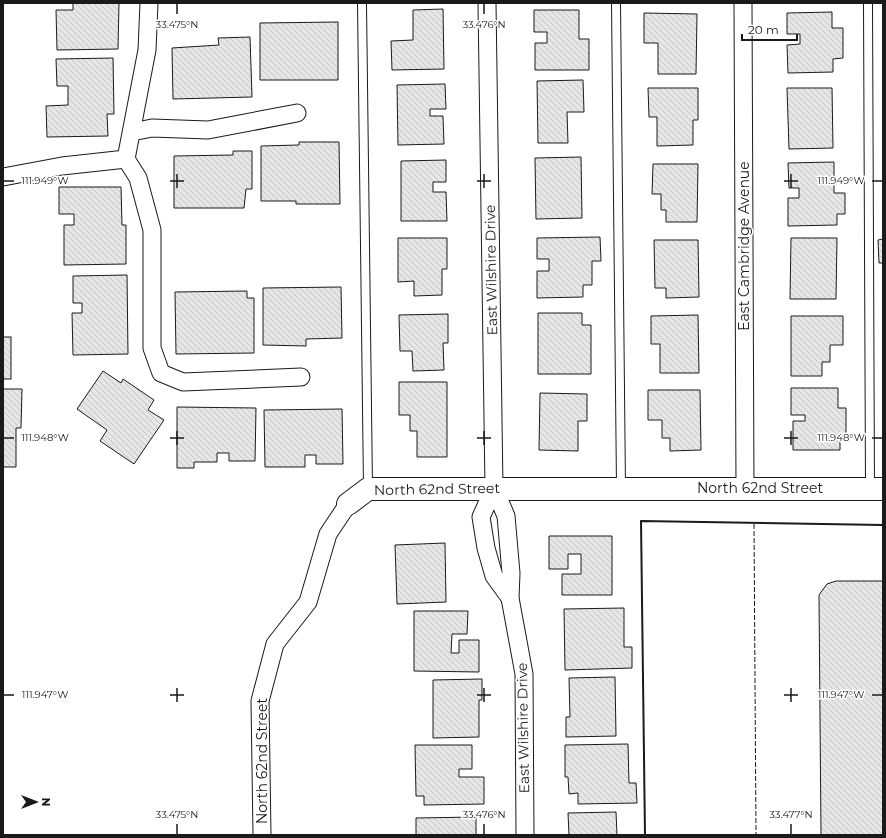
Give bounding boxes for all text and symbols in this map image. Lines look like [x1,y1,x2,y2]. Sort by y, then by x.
scale bar [742,16,797,42]
text: 33.475°N [156,18,198,31]
text: 33.476°N [462,18,506,31]
text: 20 m [748,22,779,37]
street label: East Cambridge Avenue [735,161,753,331]
text: 111.949°W [21,174,69,187]
text: 111.949°W [817,174,865,187]
street label: East Wilshire Drive [481,204,501,336]
text: 111.948°W [21,431,69,444]
text: 111.948°W [817,431,865,444]
street label: North 62nd Street [374,479,501,499]
street label: North 62nd Street [697,479,823,497]
street label: East Wilshire Drive [513,662,533,794]
text: 111.947°W [22,688,68,701]
text: 111.947°W [818,688,864,701]
street label: North 62nd Street [253,698,271,824]
north arrow [16,782,56,822]
text: N [39,798,53,806]
text: 33.475°N [156,808,198,821]
text: 33.476°N [462,808,506,821]
text: 33.477°N [769,808,813,821]

